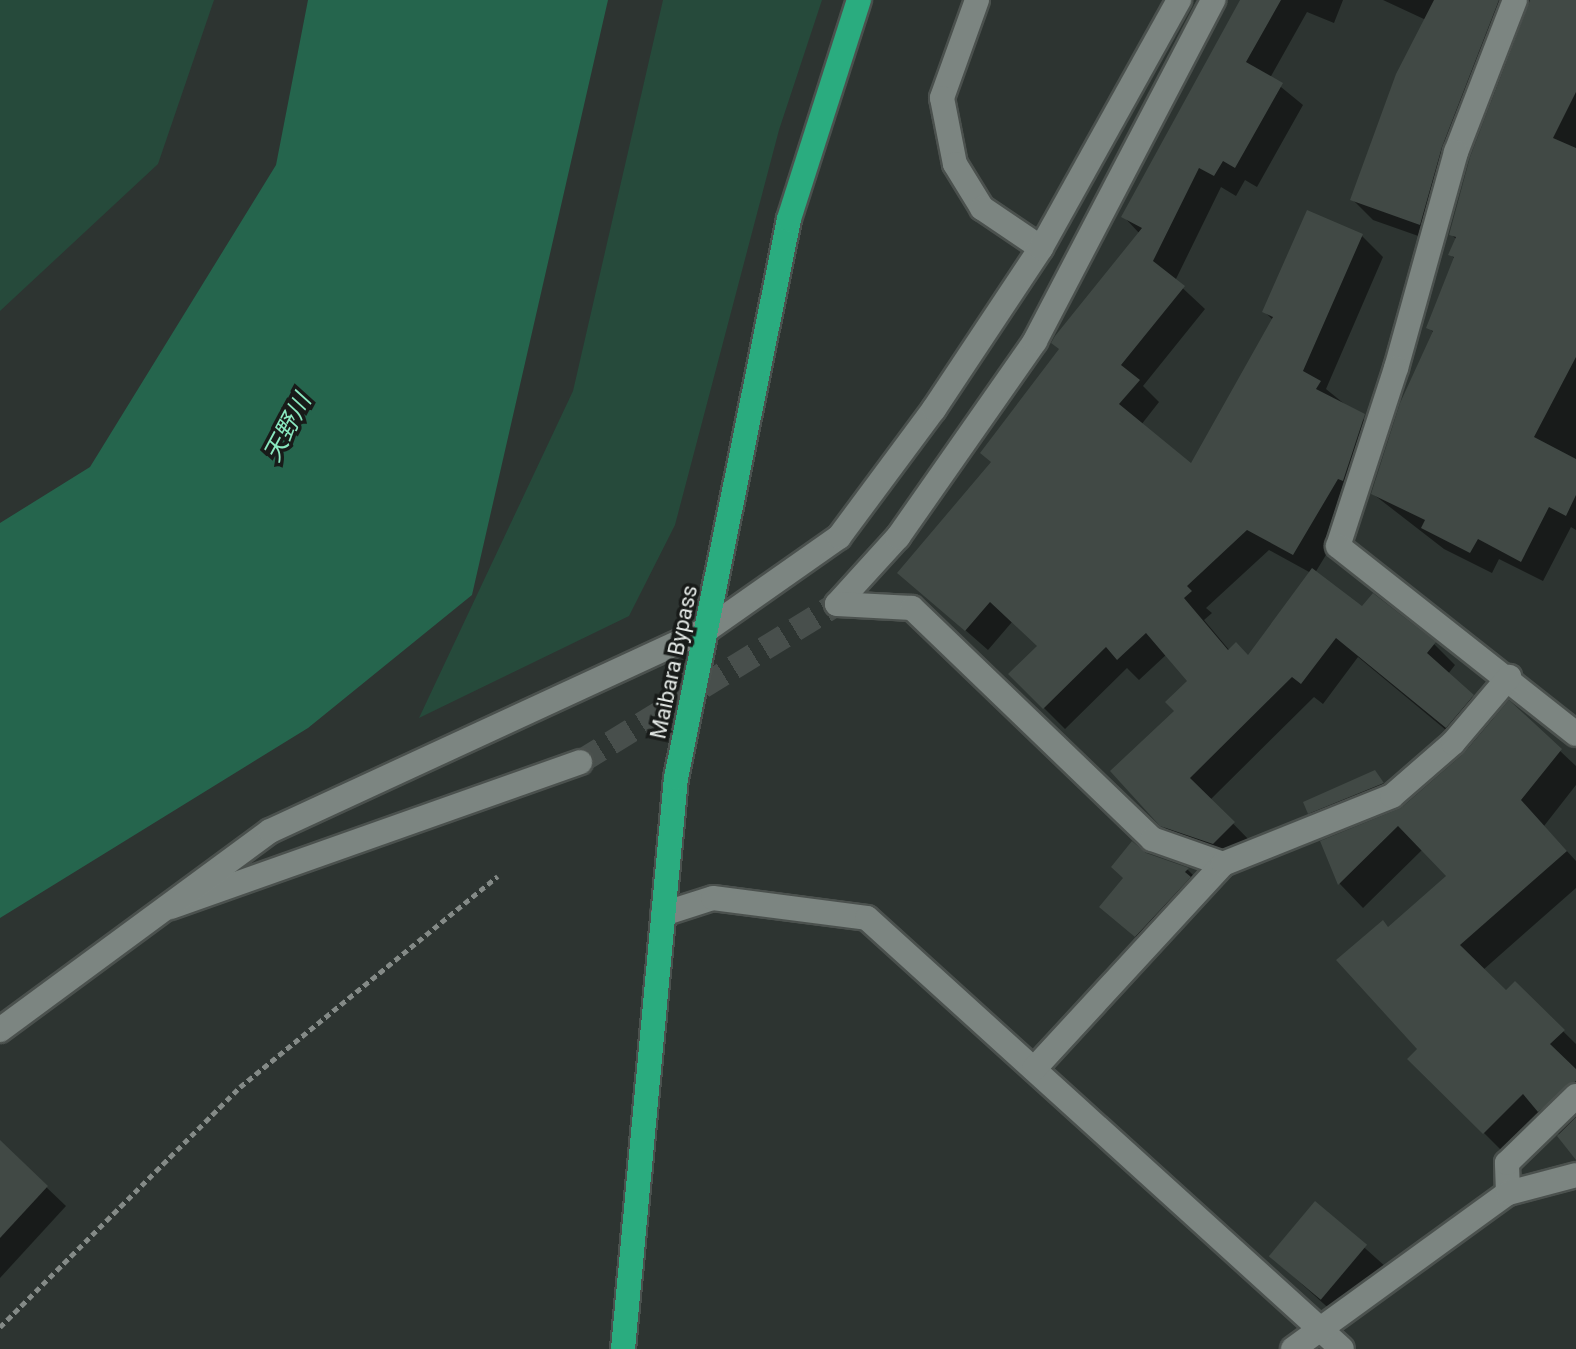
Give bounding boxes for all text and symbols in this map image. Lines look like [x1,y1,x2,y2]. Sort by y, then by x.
water label: 天野川 [258,389,318,467]
street label: Maibara Bypass [645,583,703,741]

